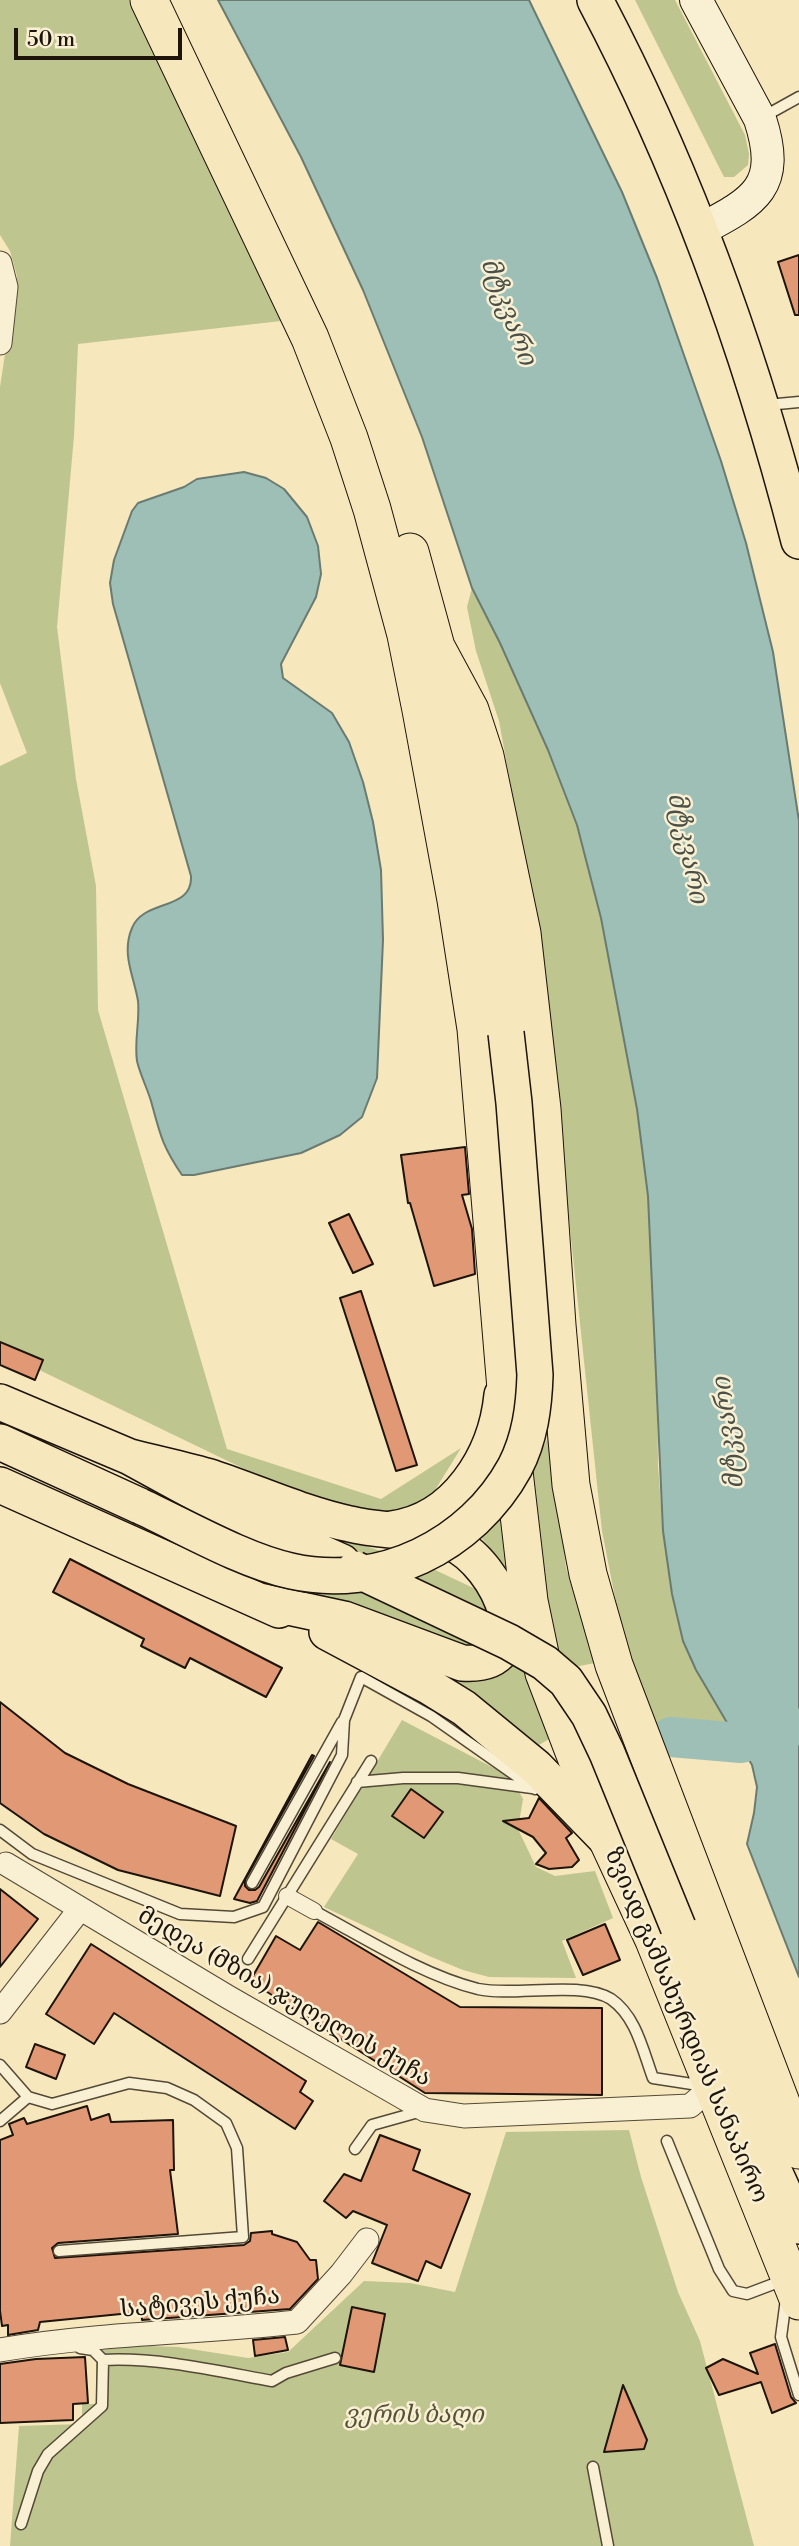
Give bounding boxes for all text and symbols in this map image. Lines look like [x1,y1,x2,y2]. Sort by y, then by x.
scale bar [18,14,186,58]
text: 50 m [27,27,75,53]
water label: მტკვარი [472,254,542,370]
water label: მტკვარი [659,790,713,906]
water label: მტკვარი [708,1375,752,1491]
street label: ზვიად გამსახურდიას სანაპირო [597,1844,773,2208]
street label: მედეა (მზია) ჯუღელის ქუჩა [132,1902,436,2094]
street label: სატივეს ქუჩა [119,2283,281,2325]
park label: ვერის ბაღი [344,2402,484,2430]

